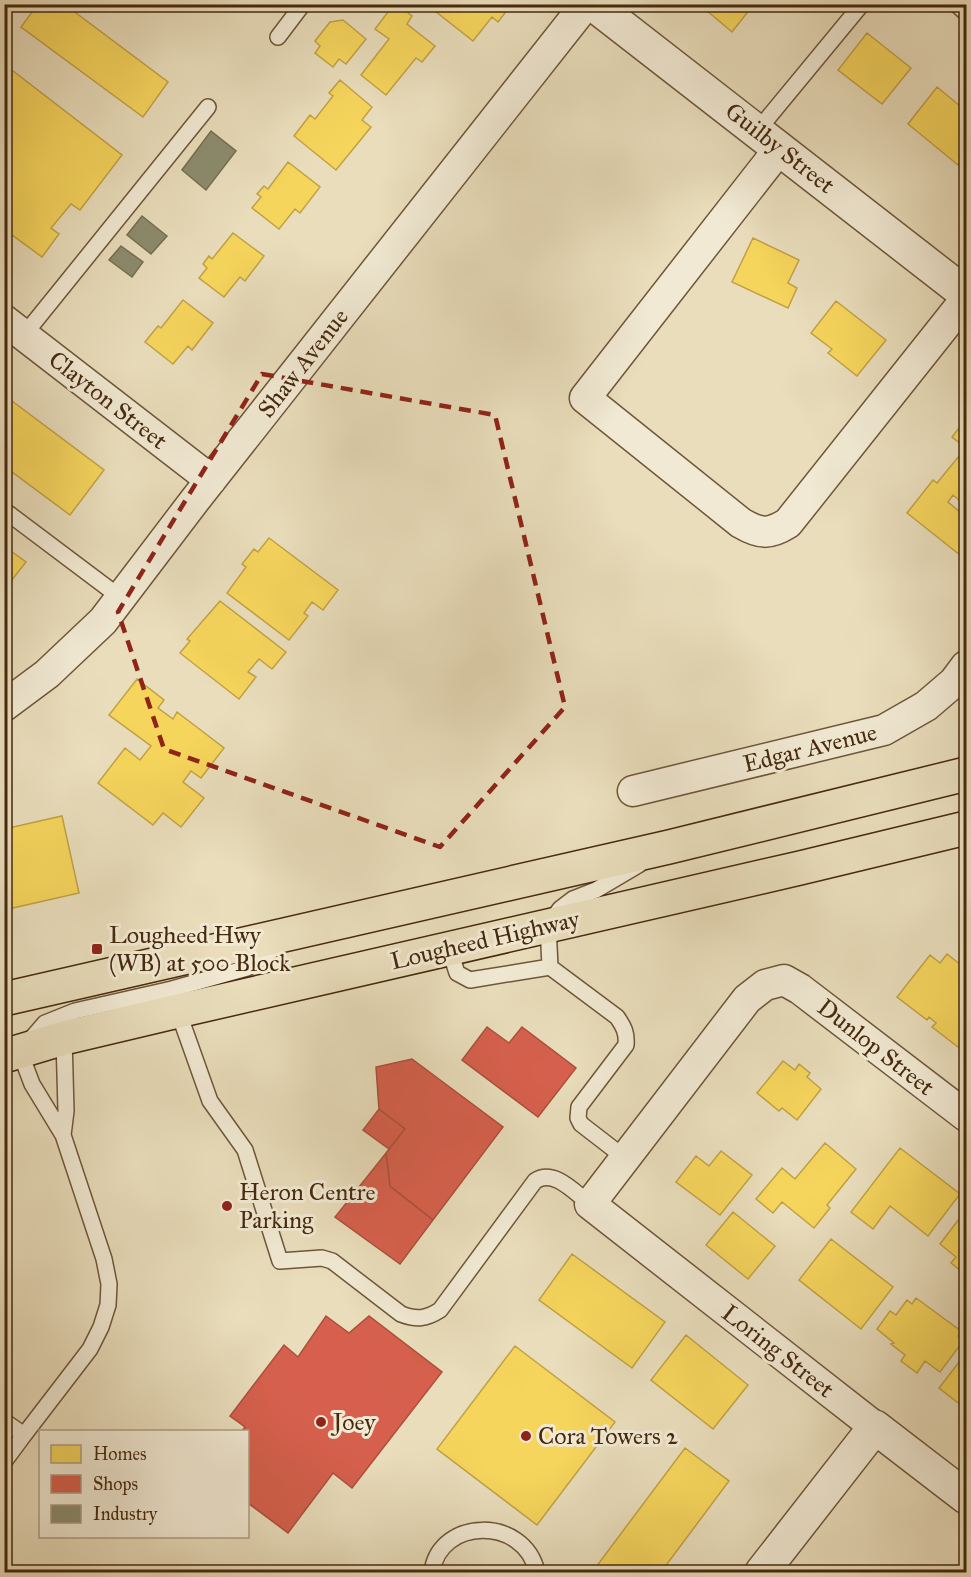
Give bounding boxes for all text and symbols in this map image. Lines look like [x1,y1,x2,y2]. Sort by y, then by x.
street label: Guilby Street [719,96,841,200]
street label: Shaw Avenue [251,303,355,423]
street label: Clayton Street [43,344,174,456]
street label: Edgar Avenue [740,717,880,779]
street label: Lougheed Highway [388,904,583,976]
place label: Lougheed Hwy (WB) at 500 Block [109,920,291,978]
marker: Lougheed Hwy (WB) at 500 Block [90,942,104,956]
street label: Dunlop Street [812,992,941,1102]
place label: Heron Centre Parking [239,1177,375,1235]
marker: Heron Centre Parking [220,1199,234,1213]
street label: Loring Street [716,1298,841,1405]
place label: Joey [330,1407,376,1437]
marker: Joey [314,1415,328,1429]
place label: Cora Towers 2 [538,1421,678,1451]
marker: Cora Towers 2 [519,1429,533,1443]
legend [39,1430,249,1538]
text: Homes [93,1443,147,1465]
text: Shops [93,1473,138,1495]
text: Industry [93,1503,158,1525]

